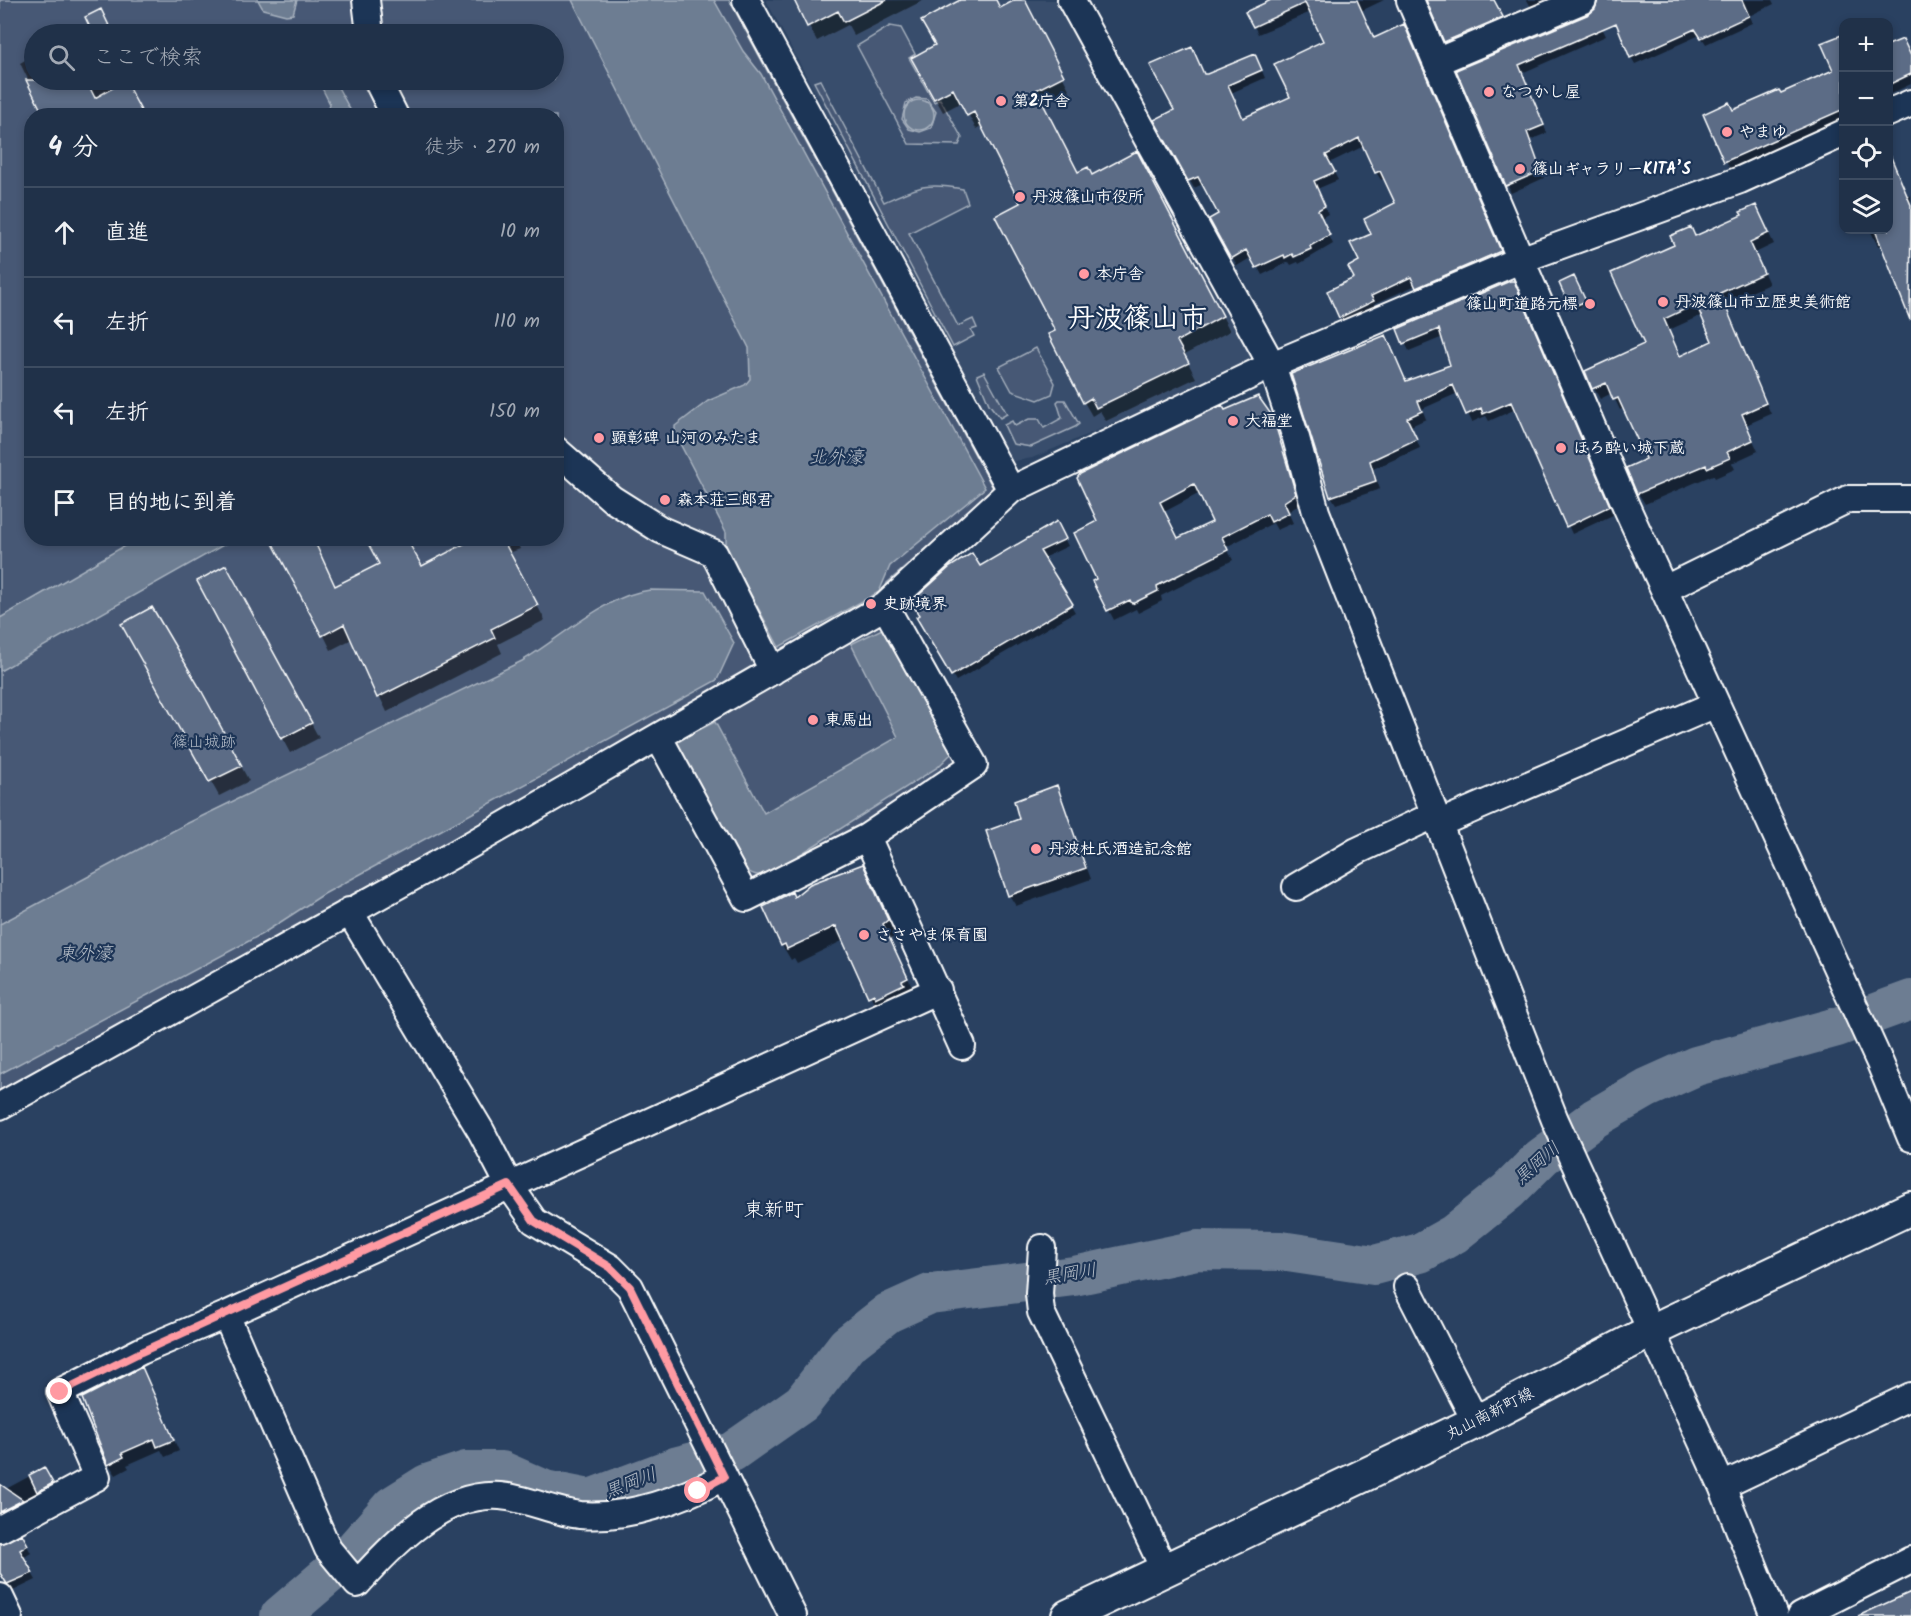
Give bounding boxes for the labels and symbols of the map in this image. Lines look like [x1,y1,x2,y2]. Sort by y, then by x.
place label: なつかし屋 [1501,80,1581,105]
marker: なつかし屋 [1482,85,1496,99]
place label: 第2庁舎 [1013,89,1070,114]
marker: 第2庁舎 [994,94,1008,108]
place label: やまゆ [1739,120,1787,145]
marker: やまゆ [1720,125,1734,139]
place label: 篠山ギャラリーKITA’S [1532,157,1691,182]
marker: 篠山ギャラリーKITA’S [1513,162,1527,176]
place label: 丹波篠山市役所 [1032,185,1144,210]
marker: 丹波篠山市役所 [1013,190,1027,204]
place label: 本庁舎 [1096,262,1144,287]
marker: 本庁舎 [1077,267,1091,281]
place label: 丹波篠山市立歴史美術館 [1675,290,1851,315]
place label: 篠山町道路元標 [1466,292,1578,317]
marker: 丹波篠山市立歴史美術館 [1656,295,1670,309]
district label: 丹波篠山市 [1067,297,1207,342]
marker: 篠山町道路元標 [1583,297,1597,311]
place label: 大福堂 [1245,409,1293,434]
marker: 大福堂 [1226,414,1240,428]
place label: 顕彰碑 山河のみたま [611,426,761,451]
marker: 顕彰碑 山河のみたま [592,431,606,445]
place label: ほろ酔い城下蔵 [1573,436,1685,461]
marker: ほろ酔い城下蔵 [1554,441,1568,455]
water label: 北外濠 [809,444,865,473]
place label: 森本荘三郎君 [677,488,773,513]
marker: 森本荘三郎君 [658,493,672,507]
place label: 史跡境界 [883,592,947,617]
marker: 史跡境界 [864,597,878,611]
place label: 東馬出 [825,708,873,733]
marker: 東馬出 [806,713,820,727]
park label: 篠山城跡 [172,730,236,755]
place label: 丹波杜氏酒造記念館 [1048,837,1192,862]
marker: 丹波杜氏酒造記念館 [1029,842,1043,856]
place label: ささやま保育園 [876,923,988,948]
marker: ささやま保育園 [857,928,871,942]
water label: 東外濠 [58,940,114,969]
water label: 黒岡川 [1508,1135,1568,1193]
district label: 東新町 [744,1195,804,1227]
water label: 黒岡川 [1041,1256,1099,1294]
route end [46,1378,72,1404]
street label: 丸山南新町線 [1442,1381,1538,1447]
water label: 黒岡川 [601,1461,661,1507]
route start [684,1477,710,1503]

